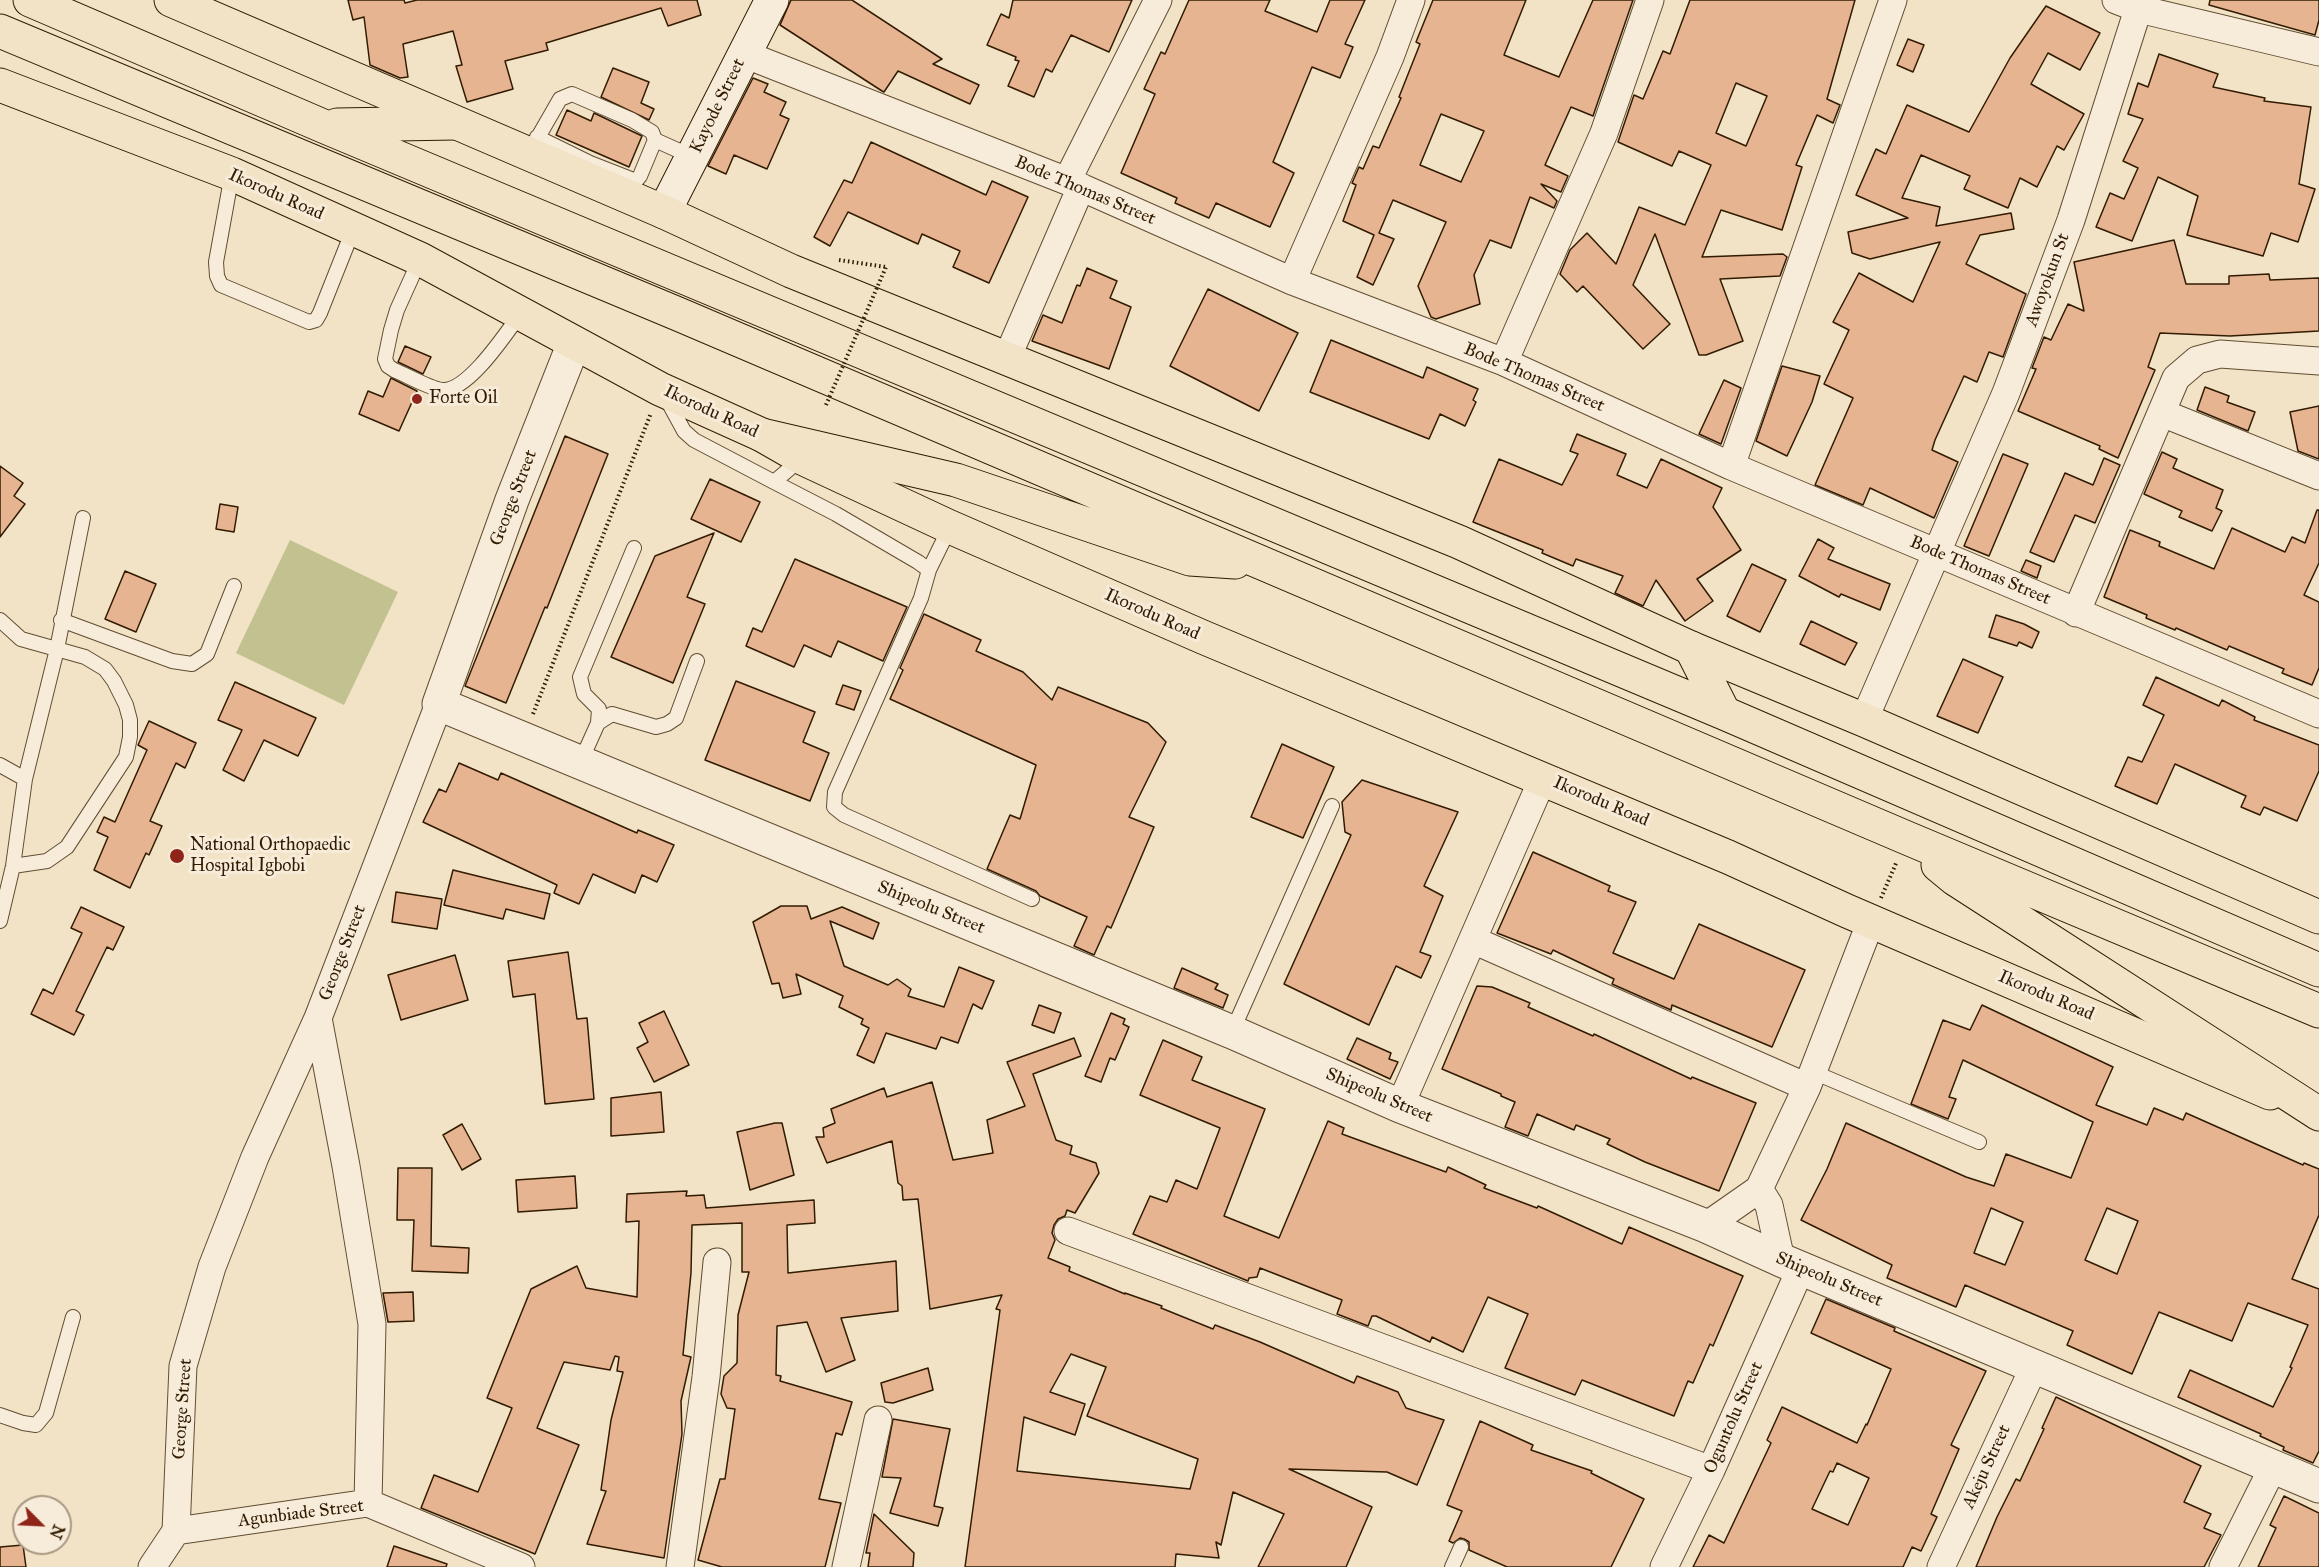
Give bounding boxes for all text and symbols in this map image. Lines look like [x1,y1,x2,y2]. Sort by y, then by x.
street label: Kayode Street [686,55,750,157]
street label: Bode Thomas Street [1011,152,1159,230]
street label: Ikorodu Road [225,164,327,226]
street label: Awoyokun St [2021,230,2075,330]
street label: Bode Thomas Street [1460,339,1608,417]
street label: Ikorodu Road [660,381,762,443]
place label: Forte Oil [429,388,498,410]
marker: Forte Oil [410,392,424,406]
street label: George Street [486,447,542,549]
street label: Bode Thomas Street [1906,532,2054,610]
street label: Ikorodu Road [1101,584,1203,646]
street label: Ikorodu Road [1550,772,1652,832]
place label: National Orthopaedic Hospital Igbobi [190,835,351,878]
marker: National Orthopaedic Hospital Igbobi [168,847,186,865]
street label: Shipeolu Street [874,877,988,939]
street label: George Street [315,902,371,1004]
street label: Ikorodu Road [1995,966,2097,1026]
street label: Shipeolu Street [1322,1064,1436,1128]
street label: Shipeolu Street [1772,1248,1886,1312]
street label: George Street [169,1358,197,1460]
street label: Oguntolu Street [1700,1359,1768,1477]
street label: Akeju Street [1958,1421,2016,1513]
north arrow [12,1495,72,1555]
street label: Agunbiade Street [237,1496,365,1532]
text: N [46,1522,69,1542]

